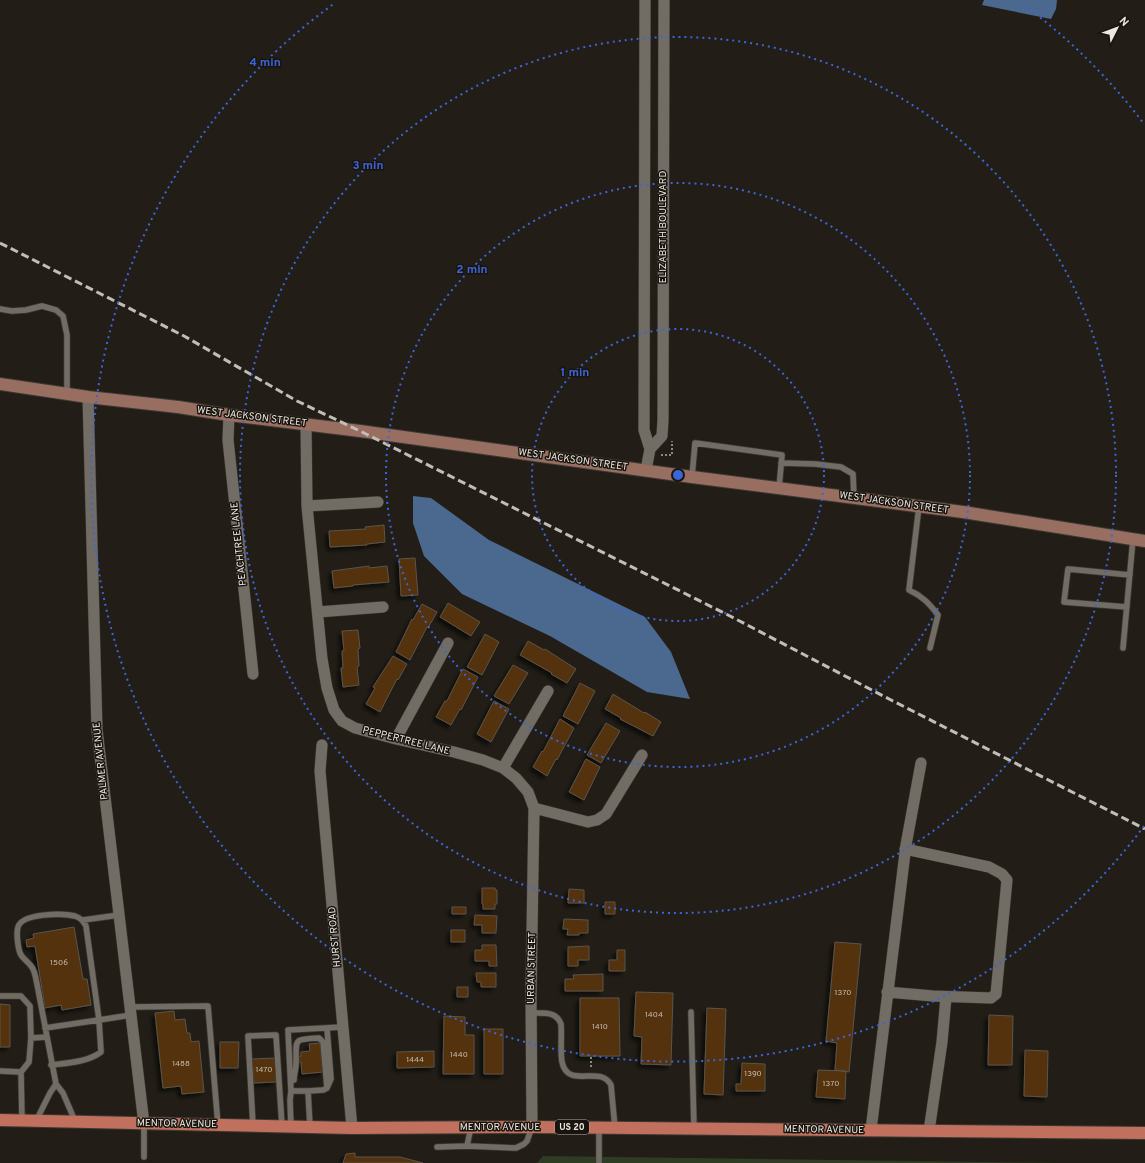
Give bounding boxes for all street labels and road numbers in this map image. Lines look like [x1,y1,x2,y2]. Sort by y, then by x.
street label: ELIZABETH BOULEVARD [657,171,670,283]
street label: WEST JACKSON STREET [196,404,308,430]
street label: WEST JACKSON STREET [517,446,629,474]
street label: WEST JACKSON STREET [838,489,950,517]
street label: PEACHTREE LANE [228,501,250,587]
street label: PALMER AVENUE [90,721,112,801]
street label: PEPPERTREE LANE [361,724,451,758]
street label: HURST ROAD [326,906,344,968]
street label: URBAN STREET [525,932,539,1004]
street label: MENTOR AVENUE [137,1117,217,1131]
road number: US 20 [555,1120,589,1134]
street label: MENTOR AVENUE [460,1121,540,1134]
street label: MENTOR AVENUE [784,1123,864,1137]

